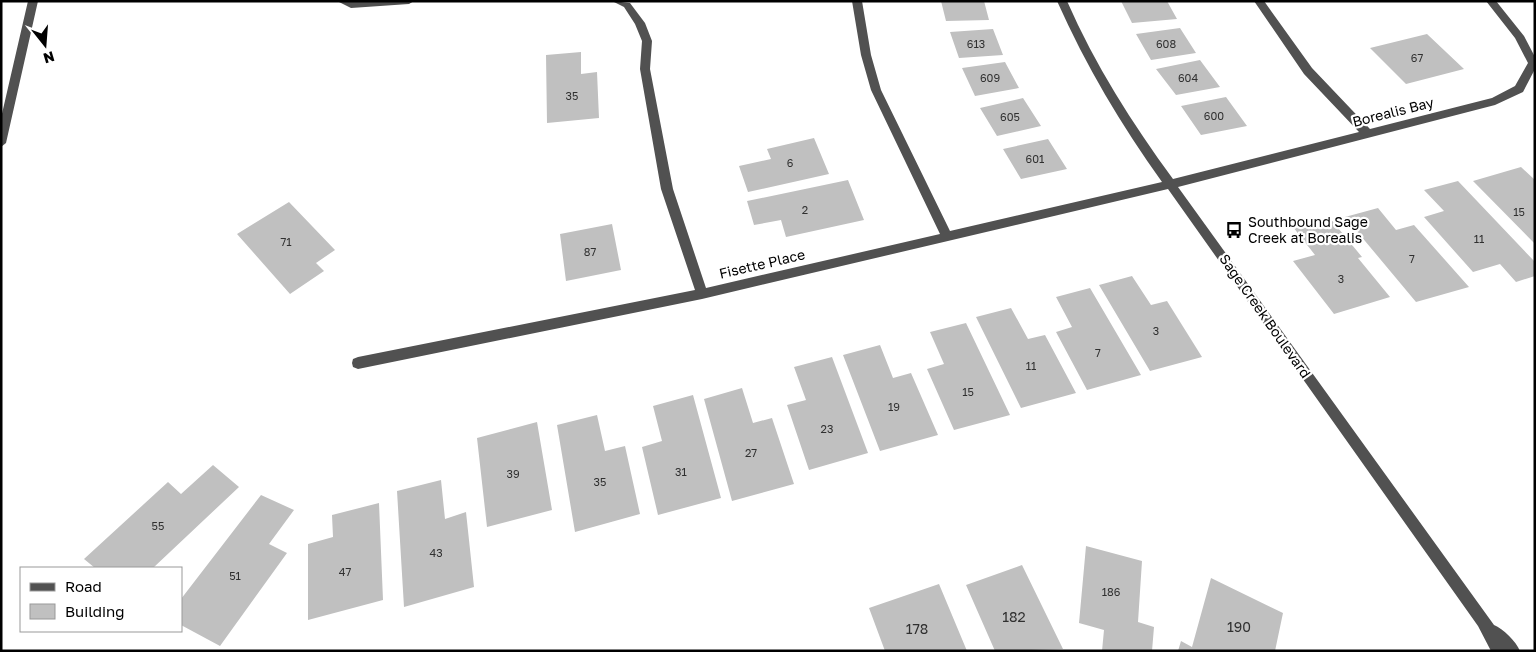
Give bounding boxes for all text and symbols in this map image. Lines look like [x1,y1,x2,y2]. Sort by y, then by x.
north arrow [20,20,70,70]
house number: 613 [967,37,985,50]
house number: 608 [1156,37,1176,50]
text: N [41,48,57,68]
house number: 67 [1411,51,1423,64]
house number: 609 [980,71,1000,84]
house number: 604 [1178,71,1198,84]
house number: 35 [566,89,578,102]
street label: Borealis Bay [1350,93,1435,130]
house number: 600 [1204,109,1224,122]
house number: 605 [1000,110,1020,123]
house number: 601 [1026,152,1044,165]
house number: 6 [787,156,794,169]
house number: 2 [802,203,808,216]
house number: 15 [1513,205,1525,218]
place label: Southbound Sage Creek at Borealis [1248,213,1368,246]
bus stop icon: Southbound Sage Creek at Borealis [1224,220,1244,240]
house number: 11 [1474,232,1484,245]
house number: 71 [280,235,292,248]
house number: 87 [584,245,596,258]
street label: Fisette Place [717,245,806,282]
street label: Sage Creek Boulevard [1216,251,1315,381]
house number: 7 [1409,252,1415,265]
house number: 3 [1338,272,1344,285]
house number: 3 [1153,324,1159,337]
house number: 7 [1095,346,1101,359]
house number: 11 [1026,359,1036,372]
house number: 15 [962,385,974,398]
house number: 19 [888,400,900,413]
house number: 23 [821,422,833,435]
house number: 27 [745,446,757,459]
house number: 31 [675,465,687,478]
house number: 39 [506,467,520,480]
house number: 35 [594,475,606,488]
house number: 55 [152,519,164,532]
house number: 43 [429,546,443,559]
house number: 47 [339,565,351,578]
legend [20,567,182,632]
house number: 51 [229,569,241,582]
text: Road [65,577,102,595]
house number: 186 [1102,585,1121,598]
text: Building [65,602,125,620]
house number: 182 [1002,608,1026,625]
house number: 190 [1227,618,1251,635]
house number: 178 [906,620,928,637]

